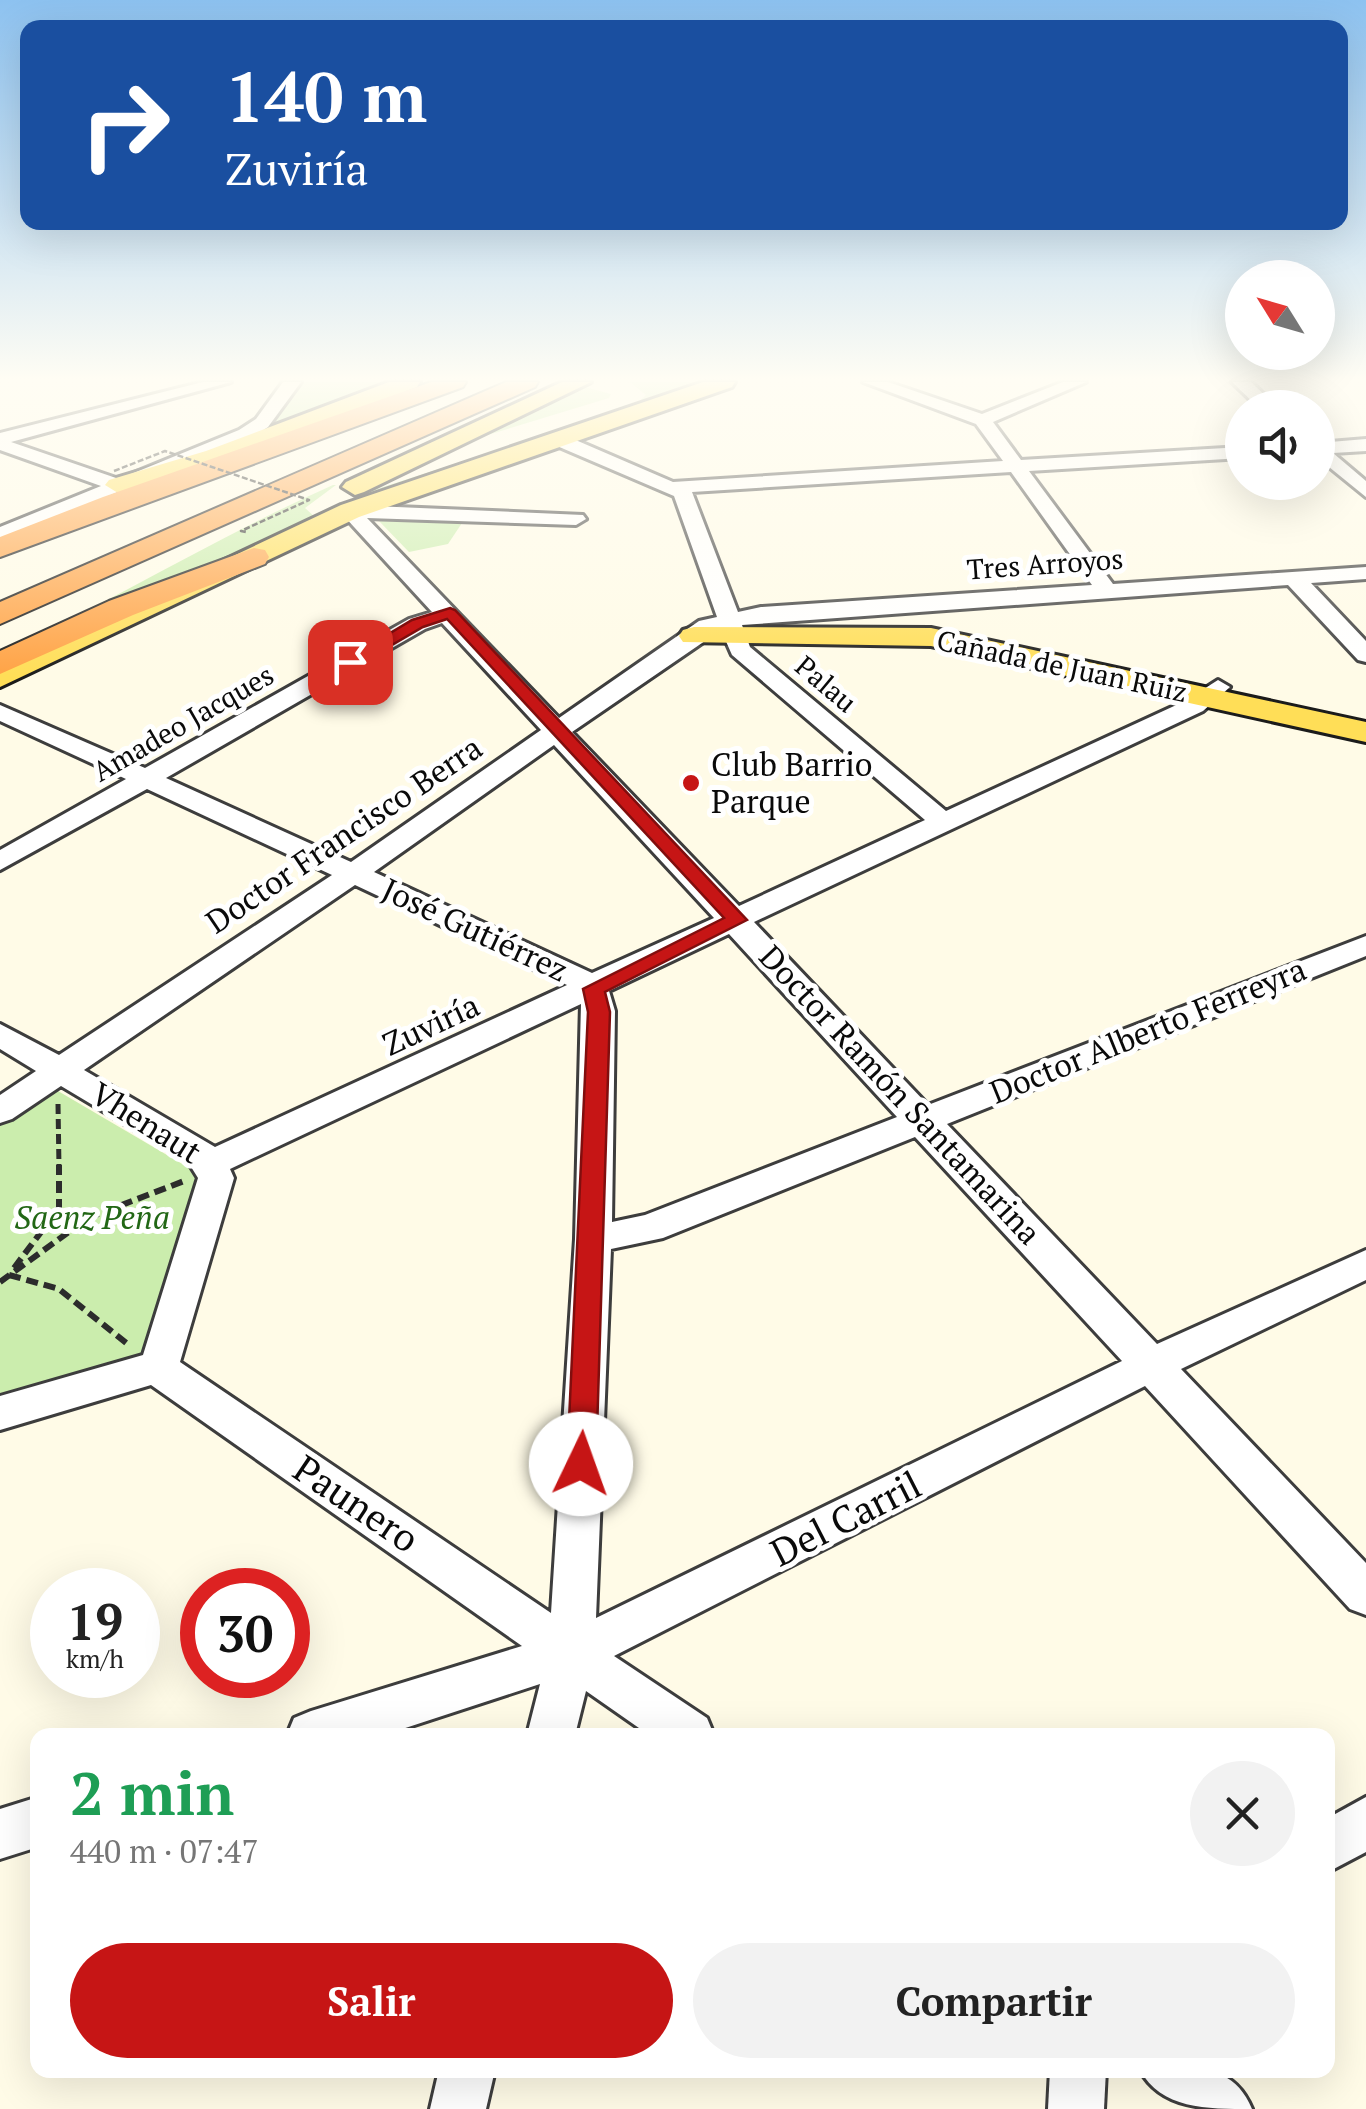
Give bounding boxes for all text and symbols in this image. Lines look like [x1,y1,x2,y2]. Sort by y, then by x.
text: 140 m [225,49,427,142]
icon: right [60,60,190,190]
text: Zuviría [225,138,368,198]
north arrow [1225,260,1335,370]
map controls [1225,260,1335,500]
button: sound [1225,390,1335,500]
street label: Tres Arroyos [966,540,1124,587]
pin [308,620,393,705]
street label: Cañada de Juan Ruiz [934,621,1191,710]
icon: arrive [323,635,378,690]
street label: Palau [788,647,865,720]
street label: Amadeo Jacques [86,656,280,789]
street label: Doctor Francisco Berra [197,726,490,942]
place label: Club Barrio Parque [711,743,873,822]
marker: Club Barrio Parque [680,772,702,794]
street label: José Gutiérrez [376,868,575,990]
street label: Doctor Ramón Santamarina [751,936,1051,1253]
street label: Doctor Alberto Ferreyra [983,947,1312,1113]
street label: Zuviría [376,984,486,1065]
street label: Vhenaut [84,1072,210,1172]
park label: Saenz Peña [14,1196,170,1238]
position arrow [529,1412,633,1516]
street label: Paunero [284,1443,429,1563]
street label: Del Carril [762,1459,929,1577]
speed limit sign: 30 [180,1568,310,1698]
text: 19 [67,1588,123,1654]
text: km/h [66,1642,124,1675]
text: 2 min [70,1753,234,1832]
button: close [1190,1761,1295,1866]
text: 440 m · 07:47 [70,1830,258,1872]
button: Salir [70,1943,673,2058]
button: Compartir [693,1943,1295,2058]

